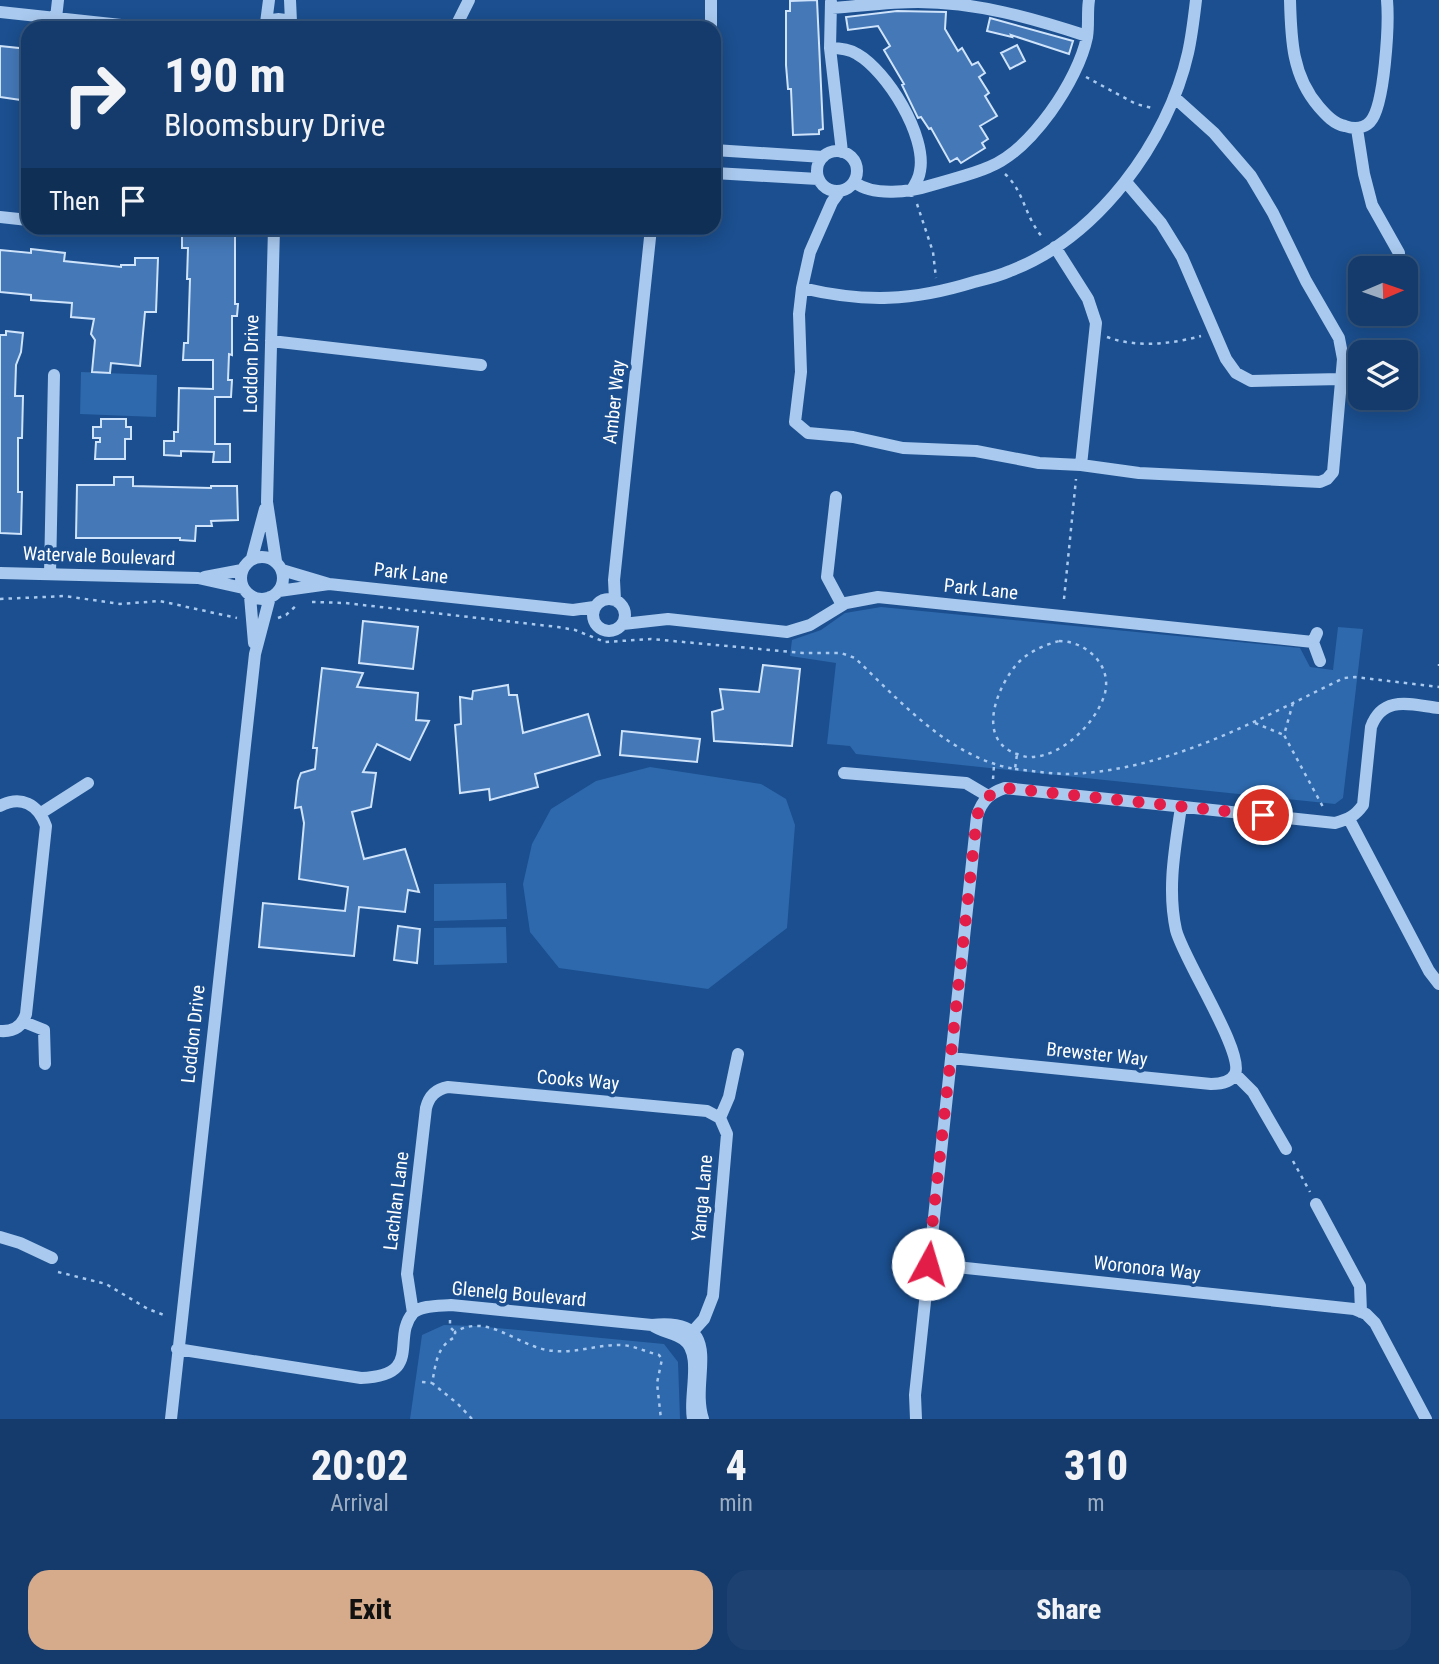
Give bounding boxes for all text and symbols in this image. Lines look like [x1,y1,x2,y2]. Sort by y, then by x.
text: 190 m [164,47,286,104]
icon: right [49,49,140,140]
text: Bloomsbury Drive [164,106,385,144]
icon: arrive [114,182,152,220]
text: Then [49,186,100,216]
north arrow [1348,256,1418,326]
map controls [1348,256,1418,410]
street label: Loddon Drive [239,314,263,413]
button: layers [1348,340,1418,410]
street label: Amber Way [598,359,630,445]
street label: Watervale Boulevard [22,542,176,570]
street label: Park Lane [373,558,449,588]
street label: Park Lane [943,574,1019,604]
pin [1233,785,1293,845]
icon: arrive [1244,796,1282,834]
street label: Loddon Drive [176,984,210,1084]
street label: Brewster Way [1045,1037,1149,1071]
street label: Cooks Way [536,1065,620,1095]
street label: Lachlan Lane [379,1150,413,1252]
street label: Yanga Lane [687,1154,717,1242]
position arrow [891,1227,965,1301]
street label: Woronora Way [1092,1251,1202,1285]
street label: Glenelg Boulevard [451,1277,587,1311]
text: 20:02 [311,1441,408,1490]
text: 4 [725,1441,747,1490]
text: 310 [1064,1441,1128,1490]
text: Arrival [330,1490,389,1517]
text: min [719,1490,753,1517]
text: m [1087,1490,1105,1517]
button: Exit [28,1570,713,1650]
button: Share [727,1570,1411,1650]

